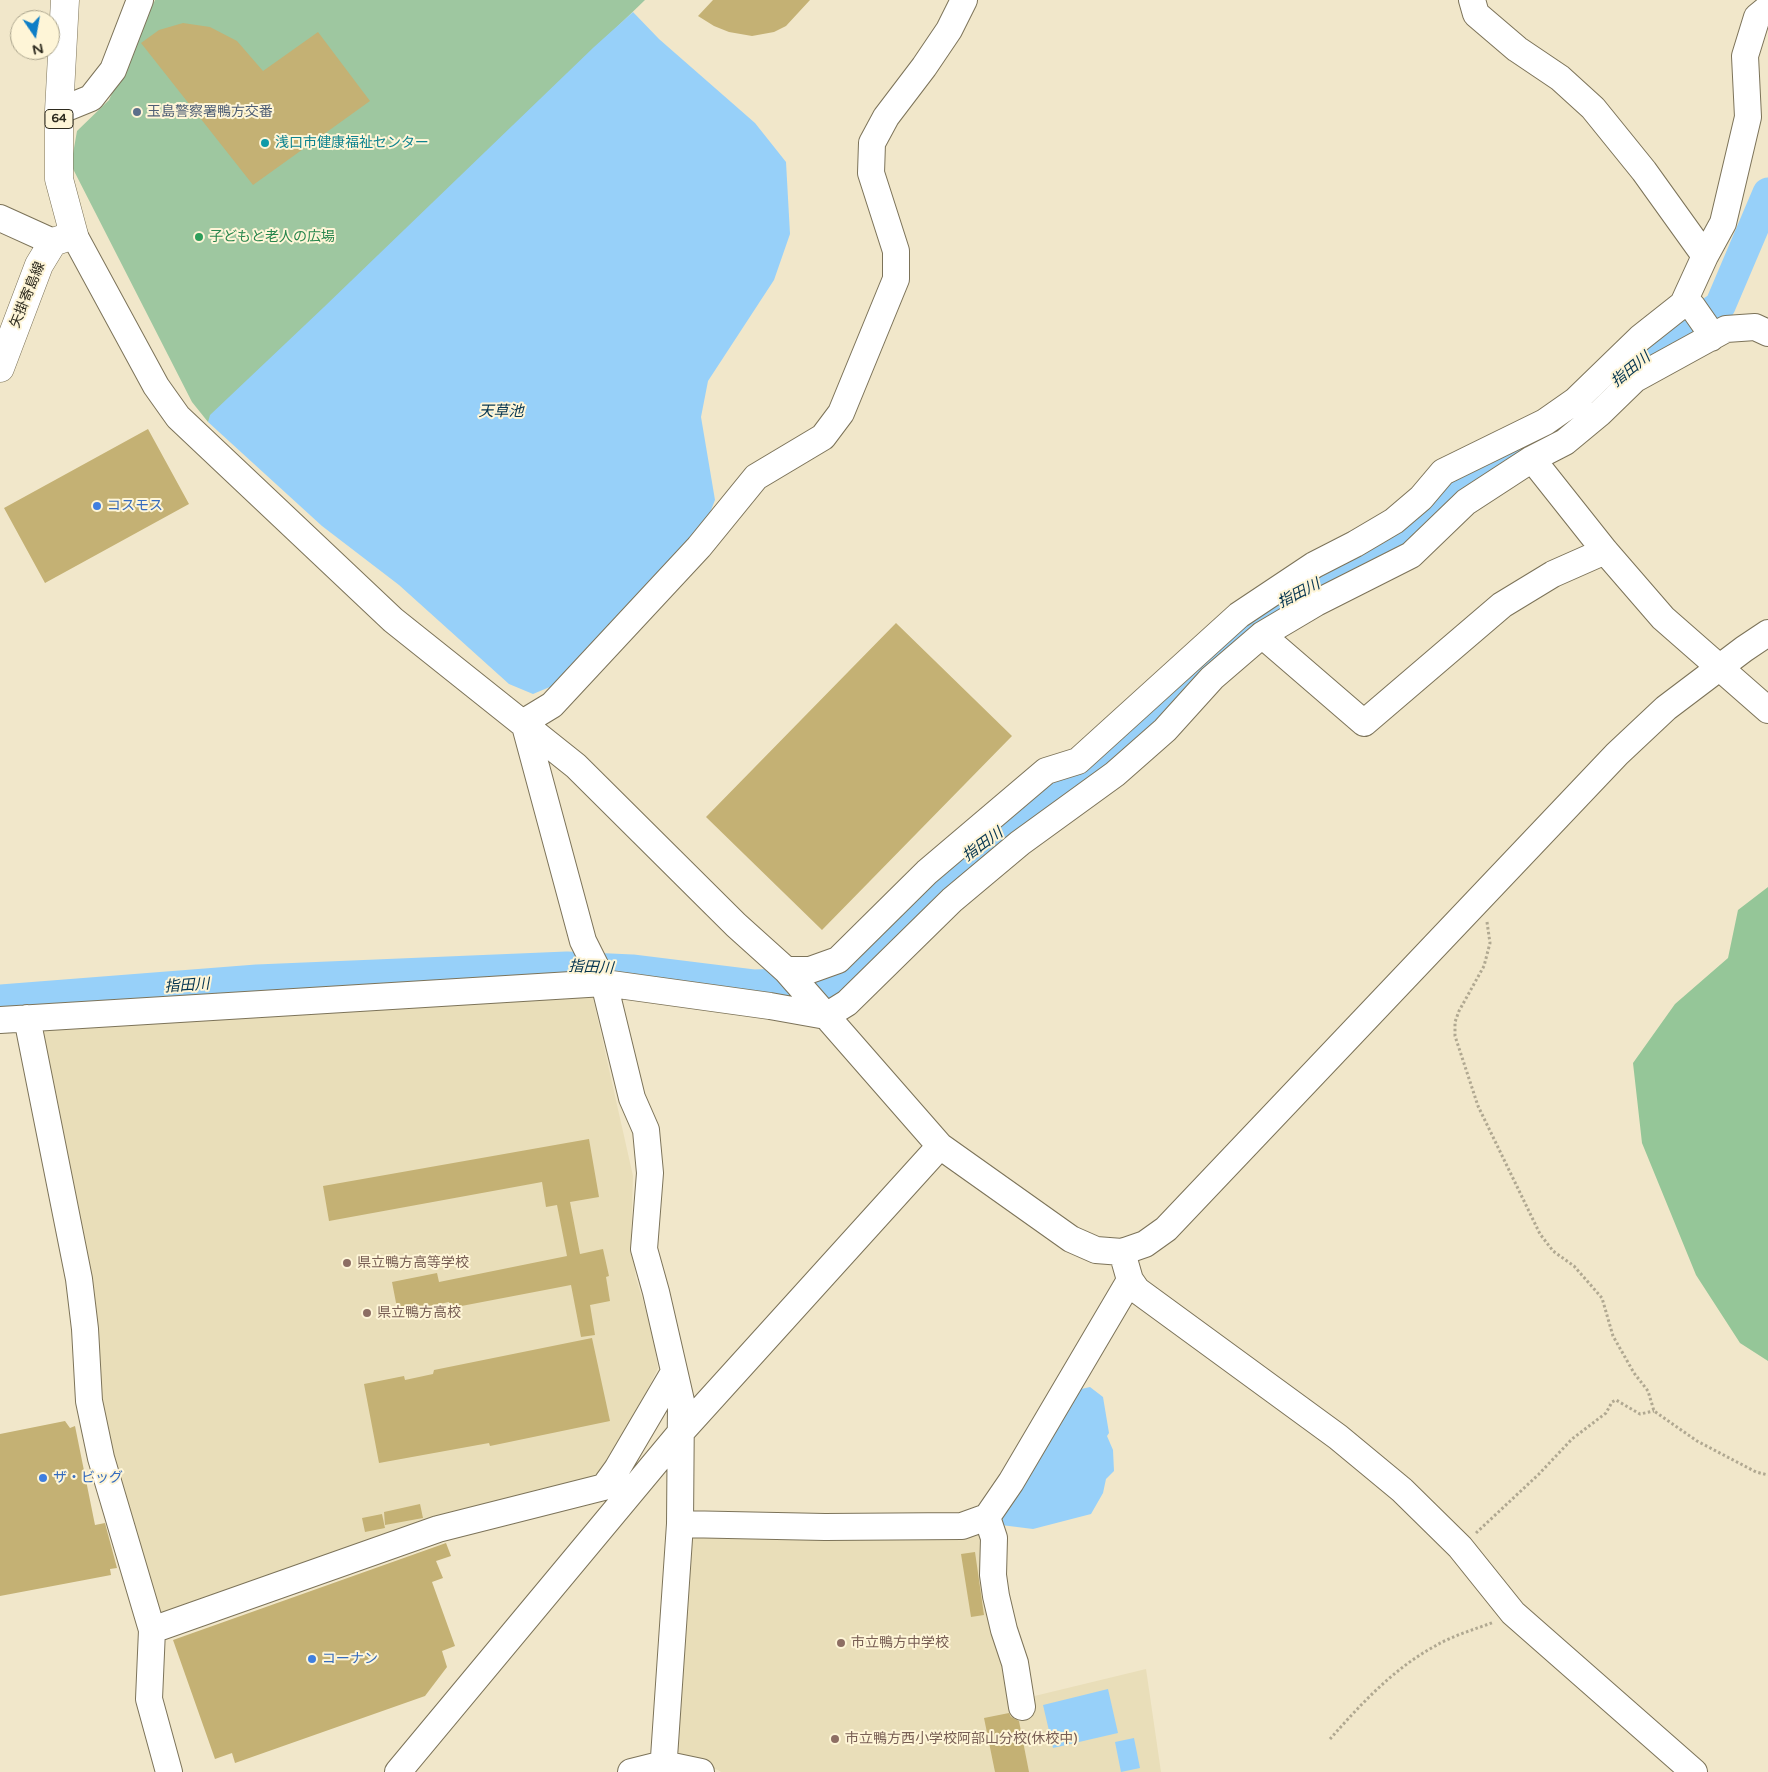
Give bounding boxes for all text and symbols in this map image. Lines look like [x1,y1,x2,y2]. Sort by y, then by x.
north arrow [10,10,60,60]
text: N [31,40,45,59]
place label: 玉島警察署鴨方交番 [147,104,273,120]
marker: 玉島警察署鴨方交番 [131,106,143,118]
road number: 64 [45,110,73,128]
place label: 浅口市健康福祉センター [275,135,429,151]
marker: 浅口市健康福祉センター [259,137,271,149]
place label: 子どもと老人の広場 [209,229,335,245]
marker: 子どもと老人の広場 [193,231,205,243]
street label: 矢掛寄島線 [7,259,49,331]
water label: 指田川 [1608,349,1654,391]
water label: 天草池 [479,403,523,421]
place label: コスモス [107,498,163,514]
marker: コスモス [91,500,103,512]
water label: 指田川 [1275,576,1323,612]
water label: 指田川 [960,824,1006,866]
water label: 指田川 [568,958,614,978]
water label: 指田川 [164,975,210,997]
place label: 県立鴨方高等学校 [357,1255,469,1271]
marker: 県立鴨方高等学校 [341,1257,353,1269]
place label: 県立鴨方高校 [377,1305,461,1321]
marker: 県立鴨方高校 [361,1307,373,1319]
place label: ザ・ビッグ [53,1470,123,1486]
marker: ザ・ビッグ [37,1472,49,1484]
place label: 市立鴨方中学校 [851,1635,949,1651]
marker: 市立鴨方中学校 [835,1637,847,1649]
place label: コーナン [322,1651,378,1667]
marker: コーナン [306,1653,318,1665]
place label: 市立鴨方西小学校阿部山分校(休校中) [845,1731,1078,1747]
marker: 市立鴨方西小学校阿部山分校(休校中) [829,1733,841,1745]

